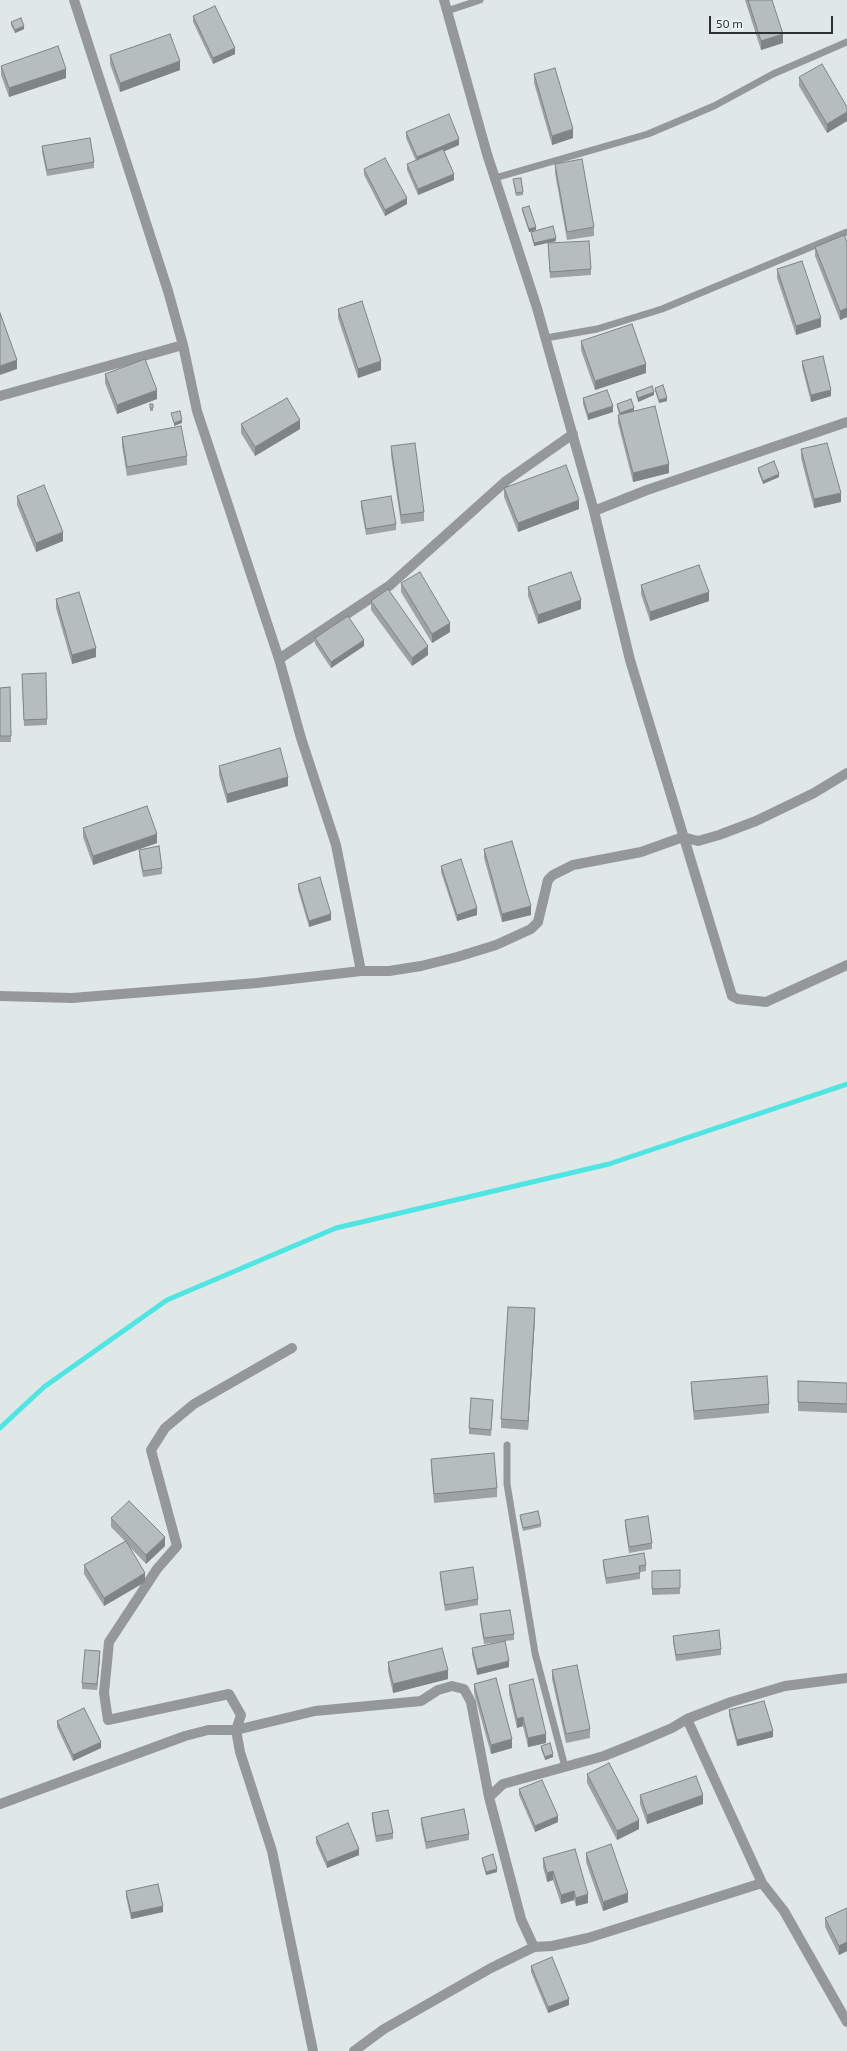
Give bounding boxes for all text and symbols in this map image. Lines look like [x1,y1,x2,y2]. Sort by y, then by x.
scale bar [711,8,835,34]
text: 50 m [716,16,743,30]

